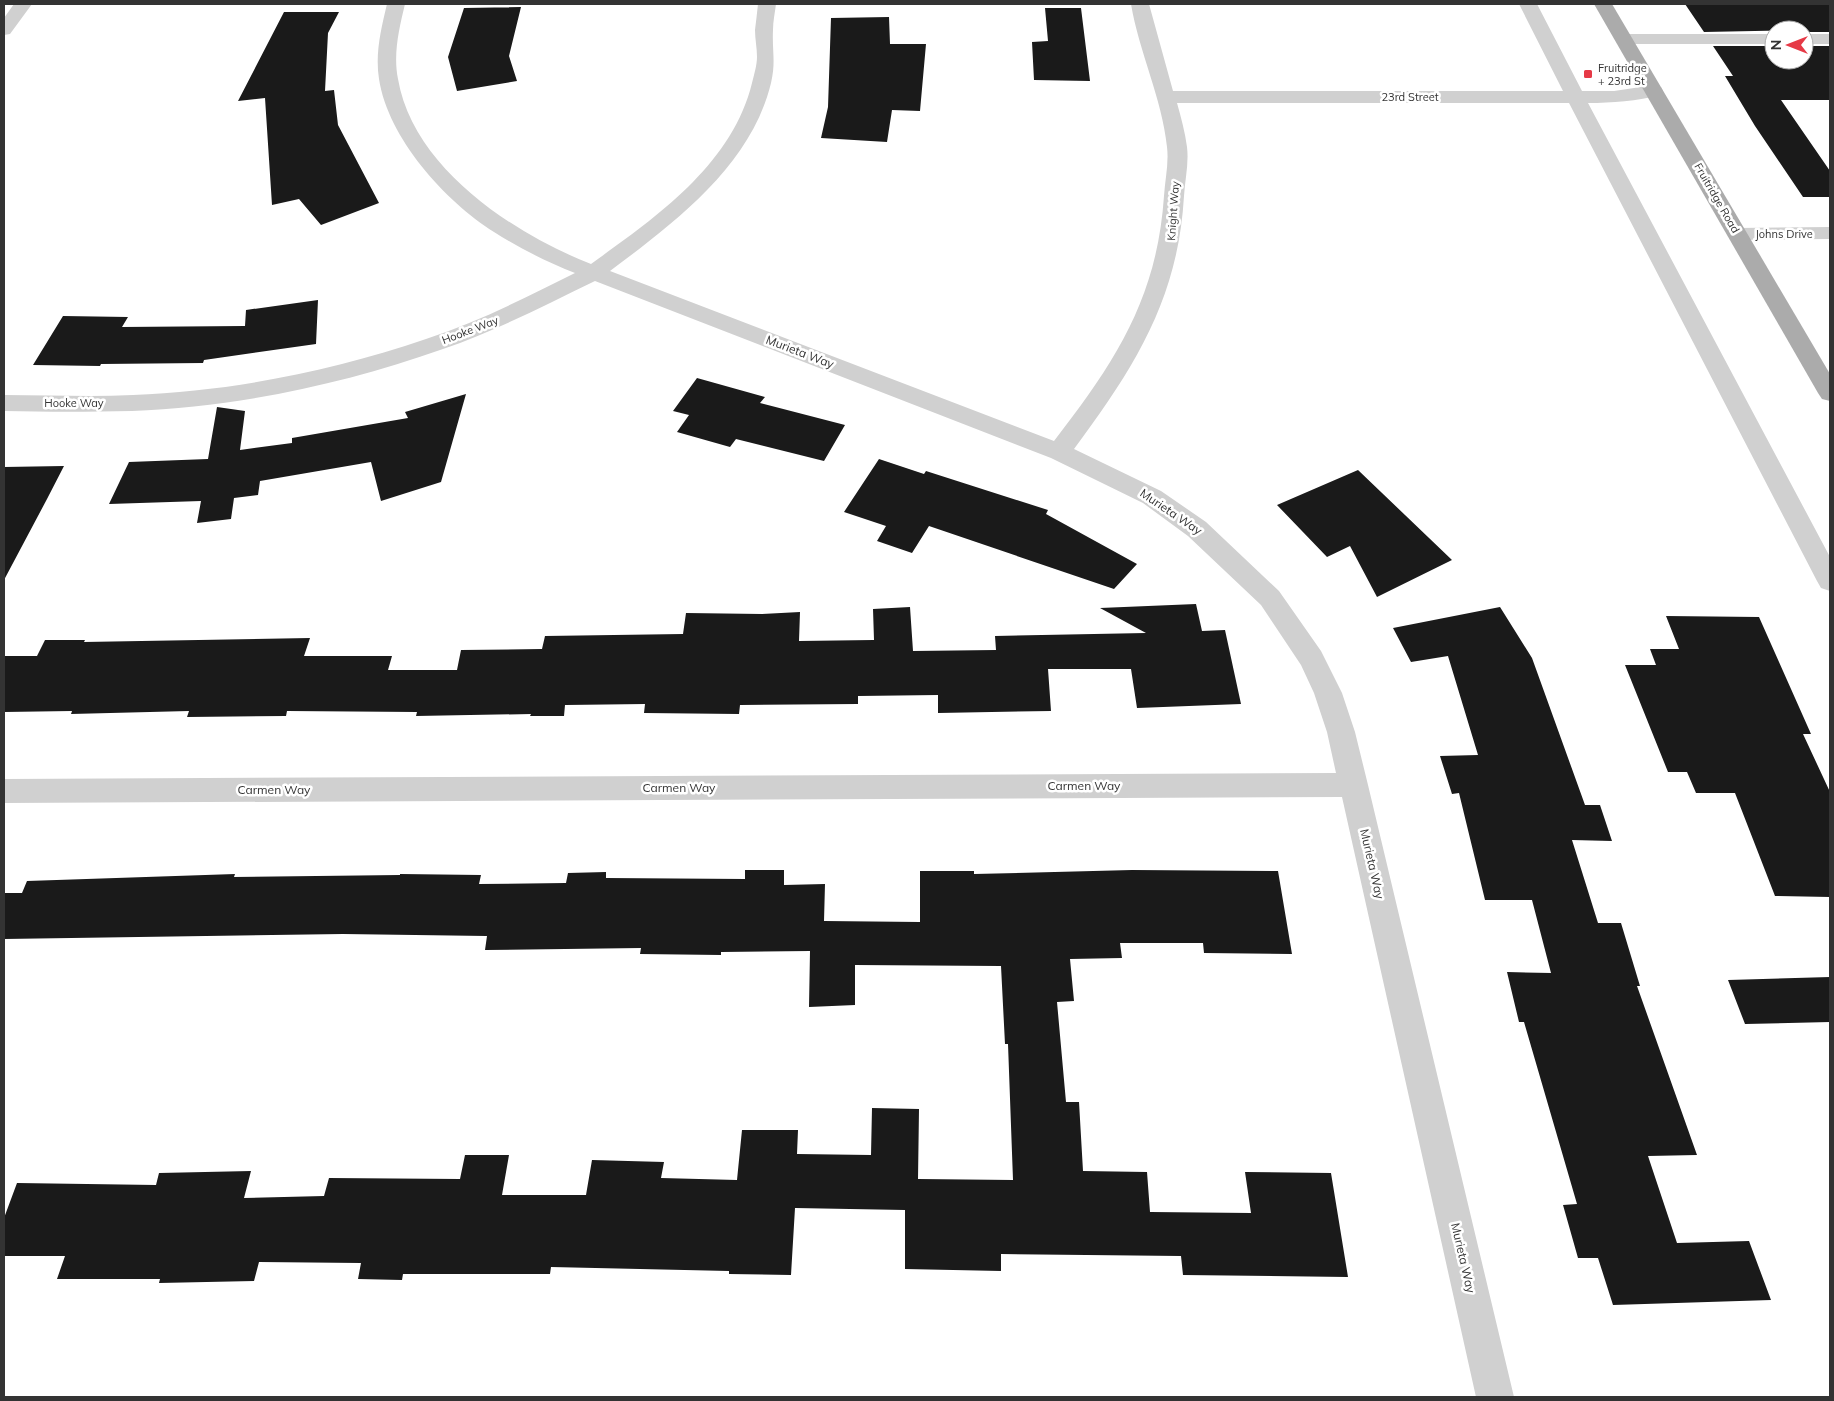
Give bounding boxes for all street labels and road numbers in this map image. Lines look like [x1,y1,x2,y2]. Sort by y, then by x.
street label: 23rd Street [1381,90,1439,104]
street label: Fruitridge Road [1691,160,1743,236]
street label: Knight Way [1164,181,1182,241]
street label: Johns Drive [1755,227,1813,241]
street label: Hooke Way [440,313,500,347]
street label: Murieta Way [764,332,837,372]
street label: Hooke Way [44,396,104,410]
street label: Murieta Way [1137,485,1206,538]
street label: Carmen Way [1048,778,1121,793]
street label: Carmen Way [643,780,716,795]
street label: Carmen Way [238,782,311,797]
street label: Murieta Way [1357,827,1388,901]
street label: Murieta Way [1448,1221,1479,1295]

